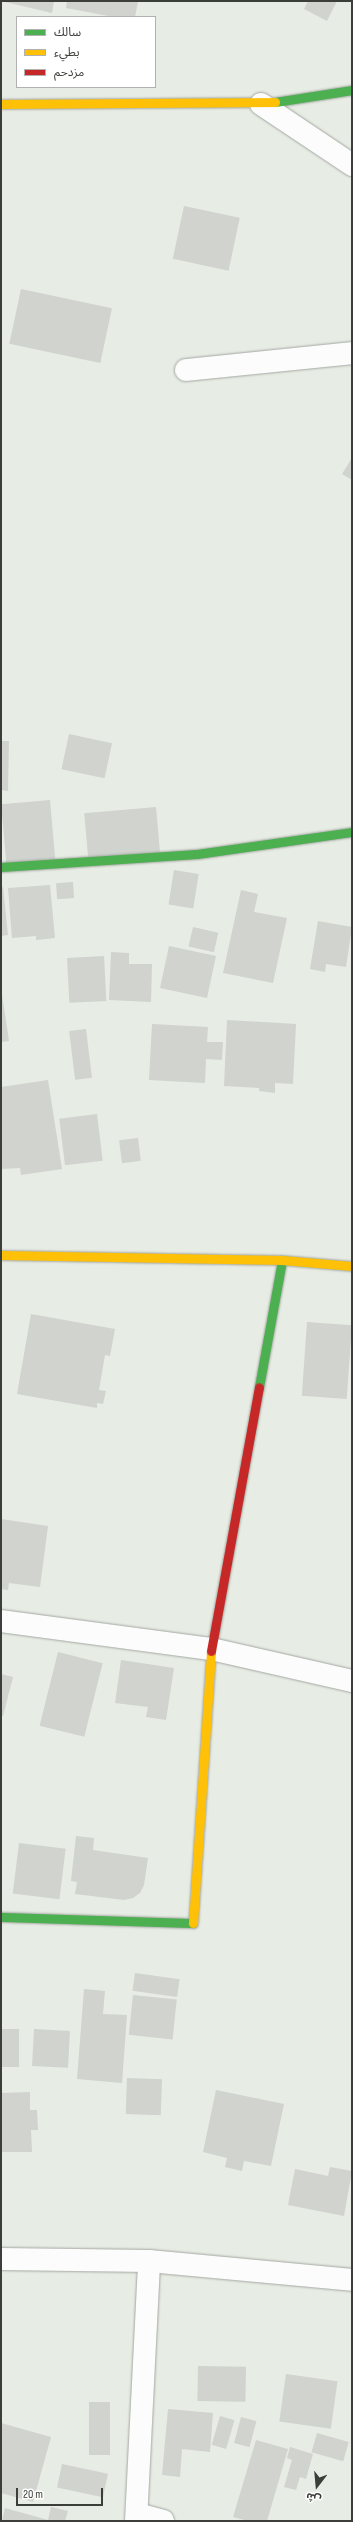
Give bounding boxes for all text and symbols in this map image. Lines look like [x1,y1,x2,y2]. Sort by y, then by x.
legend [16,16,156,88]
text: سالك [54,25,81,40]
text: بطيء [54,45,80,60]
text: مزدحم [54,65,84,80]
north arrow [297,2466,337,2506]
scale bar [18,2480,105,2506]
text: 20 m [23,2487,43,2502]
text: ش [305,2490,323,2506]

